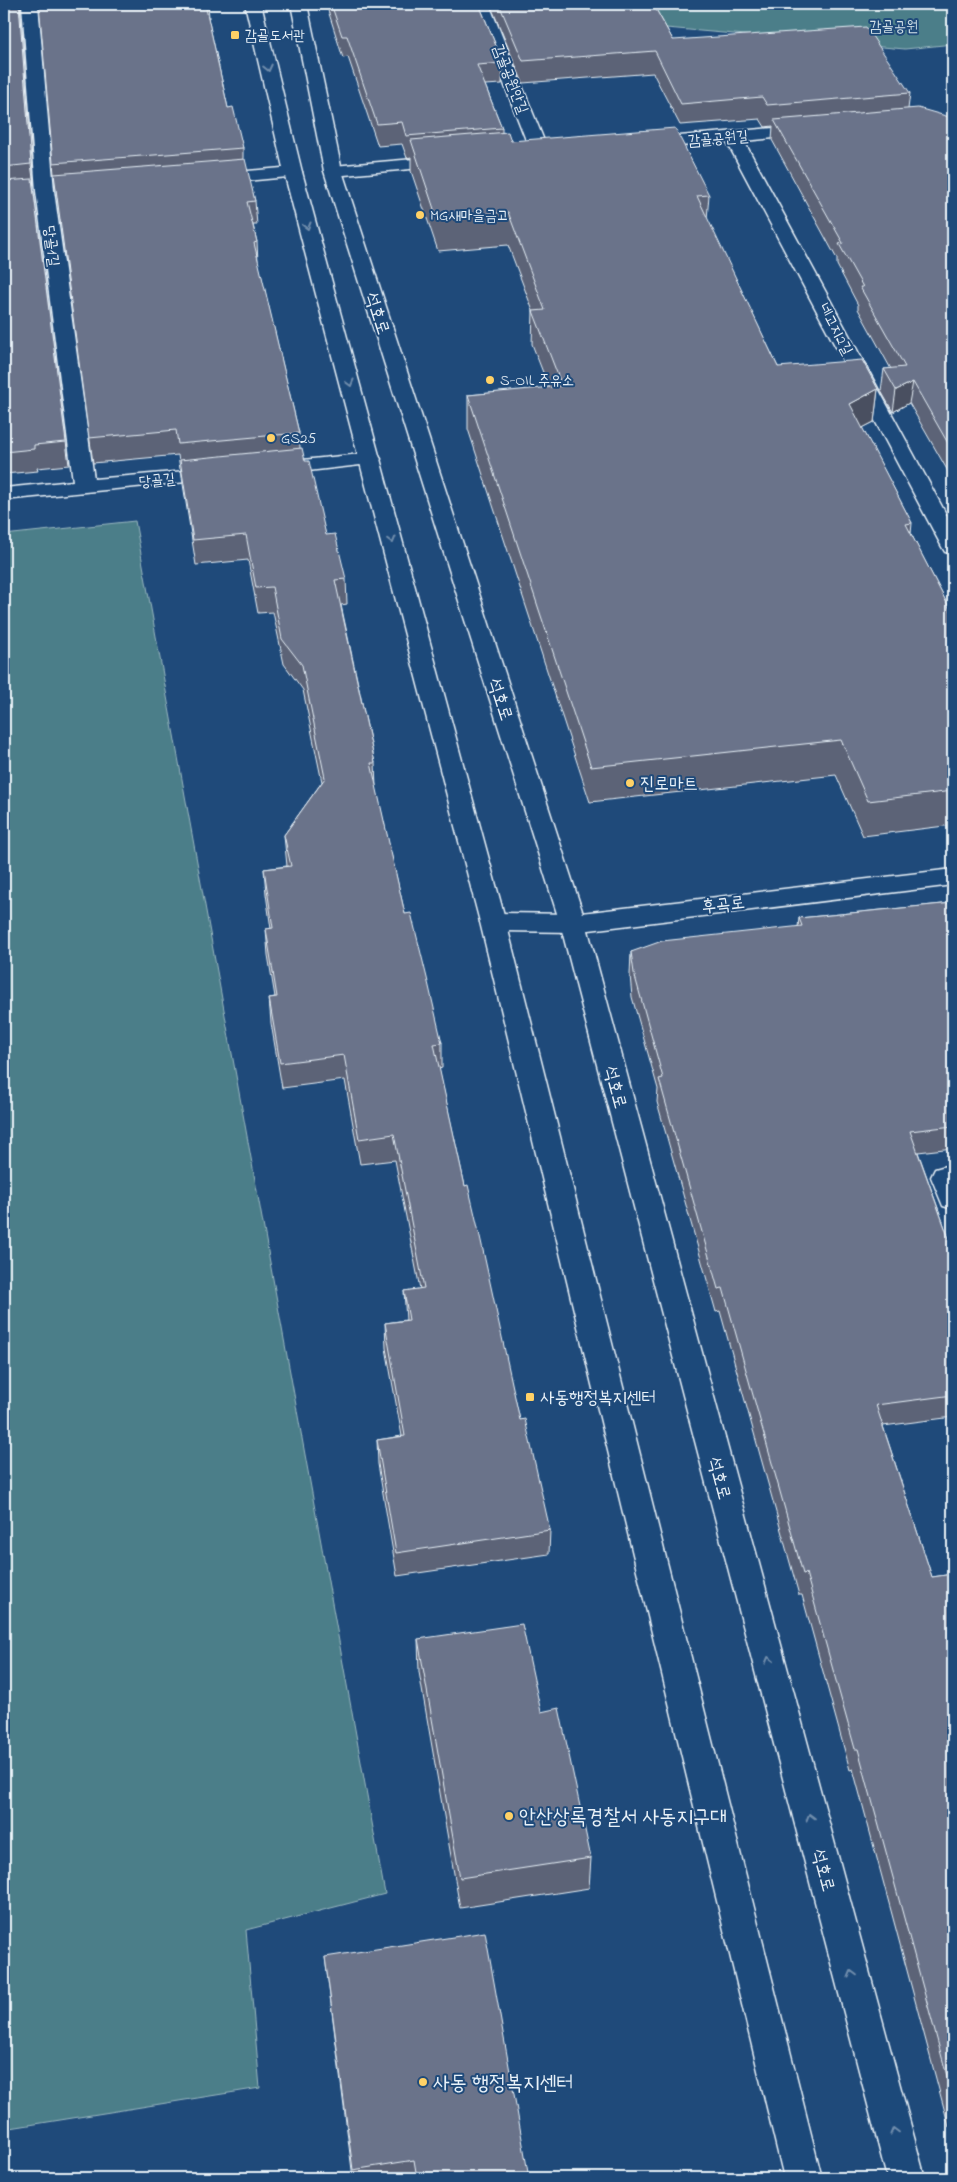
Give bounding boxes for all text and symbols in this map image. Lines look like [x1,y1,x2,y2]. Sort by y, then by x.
park label: 감골공원 [870,16,918,38]
place label: 감골도서관 [245,25,305,47]
marker: 감골도서관 [229,29,241,41]
street label: 감골공원안길 [487,42,533,117]
one-way arrow [262,64,273,73]
street label: 감골공원길 [687,125,749,153]
place label: MG새마을금고 [430,205,509,227]
marker: MG새마을금고 [414,209,426,221]
one-way arrow [302,221,312,230]
street label: 당골1길 [38,224,64,268]
street label: 석호로 [357,289,395,338]
street label: 네고지2길 [812,300,858,359]
place label: S-OIL 주유소 [500,370,574,392]
marker: S-OIL 주유소 [484,374,496,386]
one-way arrow [344,378,355,387]
place label: GS25 [281,428,316,450]
marker: GS25 [265,432,277,444]
street label: 당골길 [138,468,176,494]
one-way arrow [386,535,397,544]
street label: 석호로 [480,675,518,724]
place label: 진로마트 [640,772,698,798]
marker: 진로마트 [624,777,636,789]
street label: 후곡로 [700,890,746,922]
street label: 석호로 [596,1063,632,1112]
place label: 사동행정복지센터 [540,1386,656,1412]
marker: 사동행정복지센터 [524,1391,536,1403]
street label: 석호로 [700,1454,736,1503]
one-way arrow [764,1656,774,1665]
place label: 안산상록경찰서 사동지구대 [519,1803,727,1833]
marker: 안산상록경찰서 사동지구대 [503,1810,515,1822]
one-way arrow [806,1813,816,1822]
street label: 석호로 [804,1846,840,1895]
one-way arrow [847,1970,858,1979]
place label: 사동 행정복지센터 [433,2069,573,2099]
marker: 사동 행정복지센터 [417,2076,429,2088]
one-way arrow [889,2127,900,2136]

